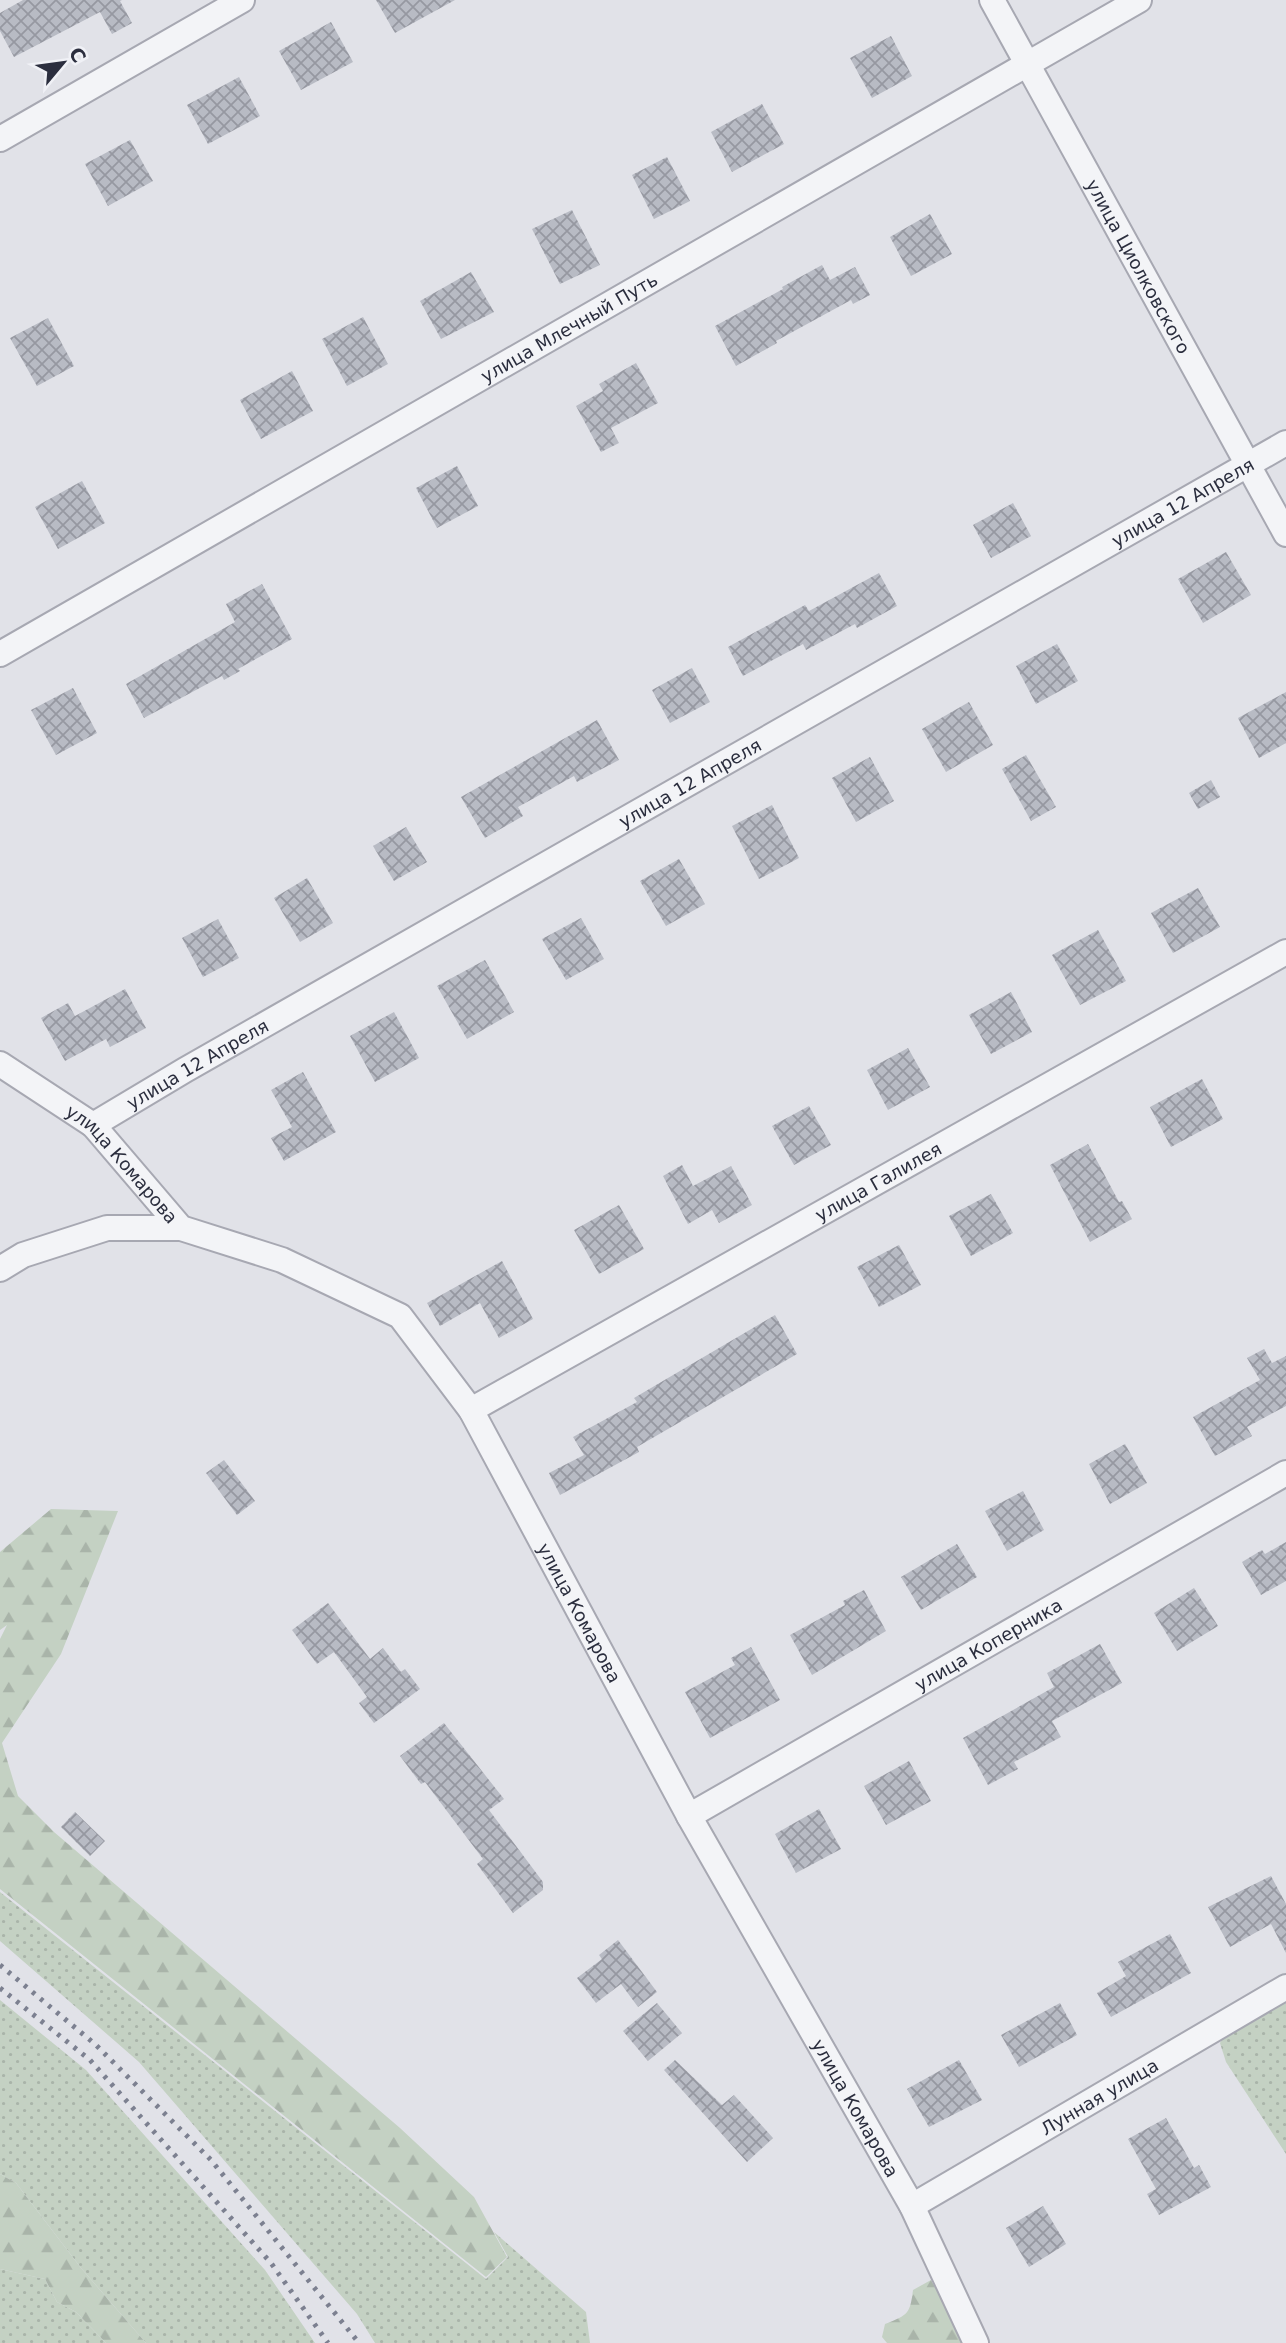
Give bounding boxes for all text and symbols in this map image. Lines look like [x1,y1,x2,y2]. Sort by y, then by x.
north arrow [28,28,98,98]
text: С [65,43,91,66]
street label: улица Циолковского [1082,175,1195,357]
street label: улица Млечный Путь [477,268,661,386]
street label: улица 12 Апреля [1107,453,1257,551]
street label: улица 12 Апреля [615,734,765,831]
street label: улица 12 Апреля [123,1014,272,1113]
street label: улица Комарова [62,1100,182,1227]
street label: улица Галилея [811,1137,945,1225]
street label: улица Комарова [534,1539,626,1686]
street label: улица Коперника [911,1594,1066,1695]
street label: улица Комарова [808,2035,904,2180]
street label: Лунная улица [1037,2054,1162,2139]

